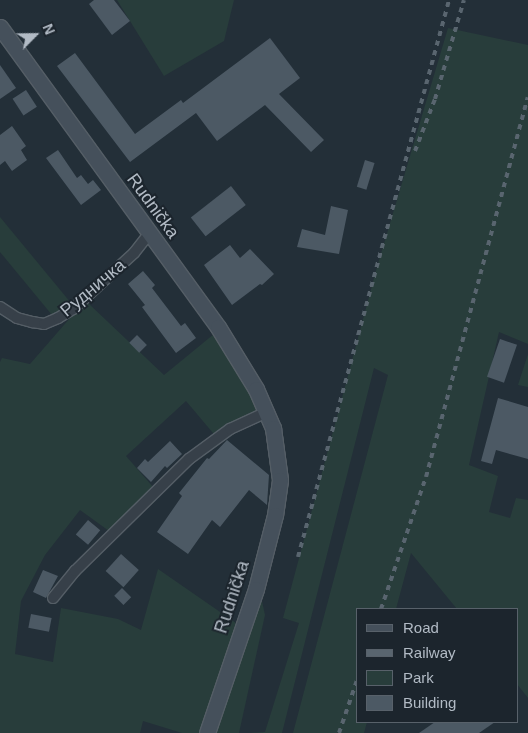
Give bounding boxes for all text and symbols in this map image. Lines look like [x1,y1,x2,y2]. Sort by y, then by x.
north arrow [10,10,60,60]
text: N [39,21,58,37]
street label: Rudnička [122,169,184,243]
street label: Рудничка [56,254,130,322]
street label: Rudnička [210,558,254,636]
legend [356,608,518,723]
text: Road [403,619,439,636]
text: Railway [403,644,456,661]
text: Park [403,669,434,686]
text: Building [403,694,456,711]

